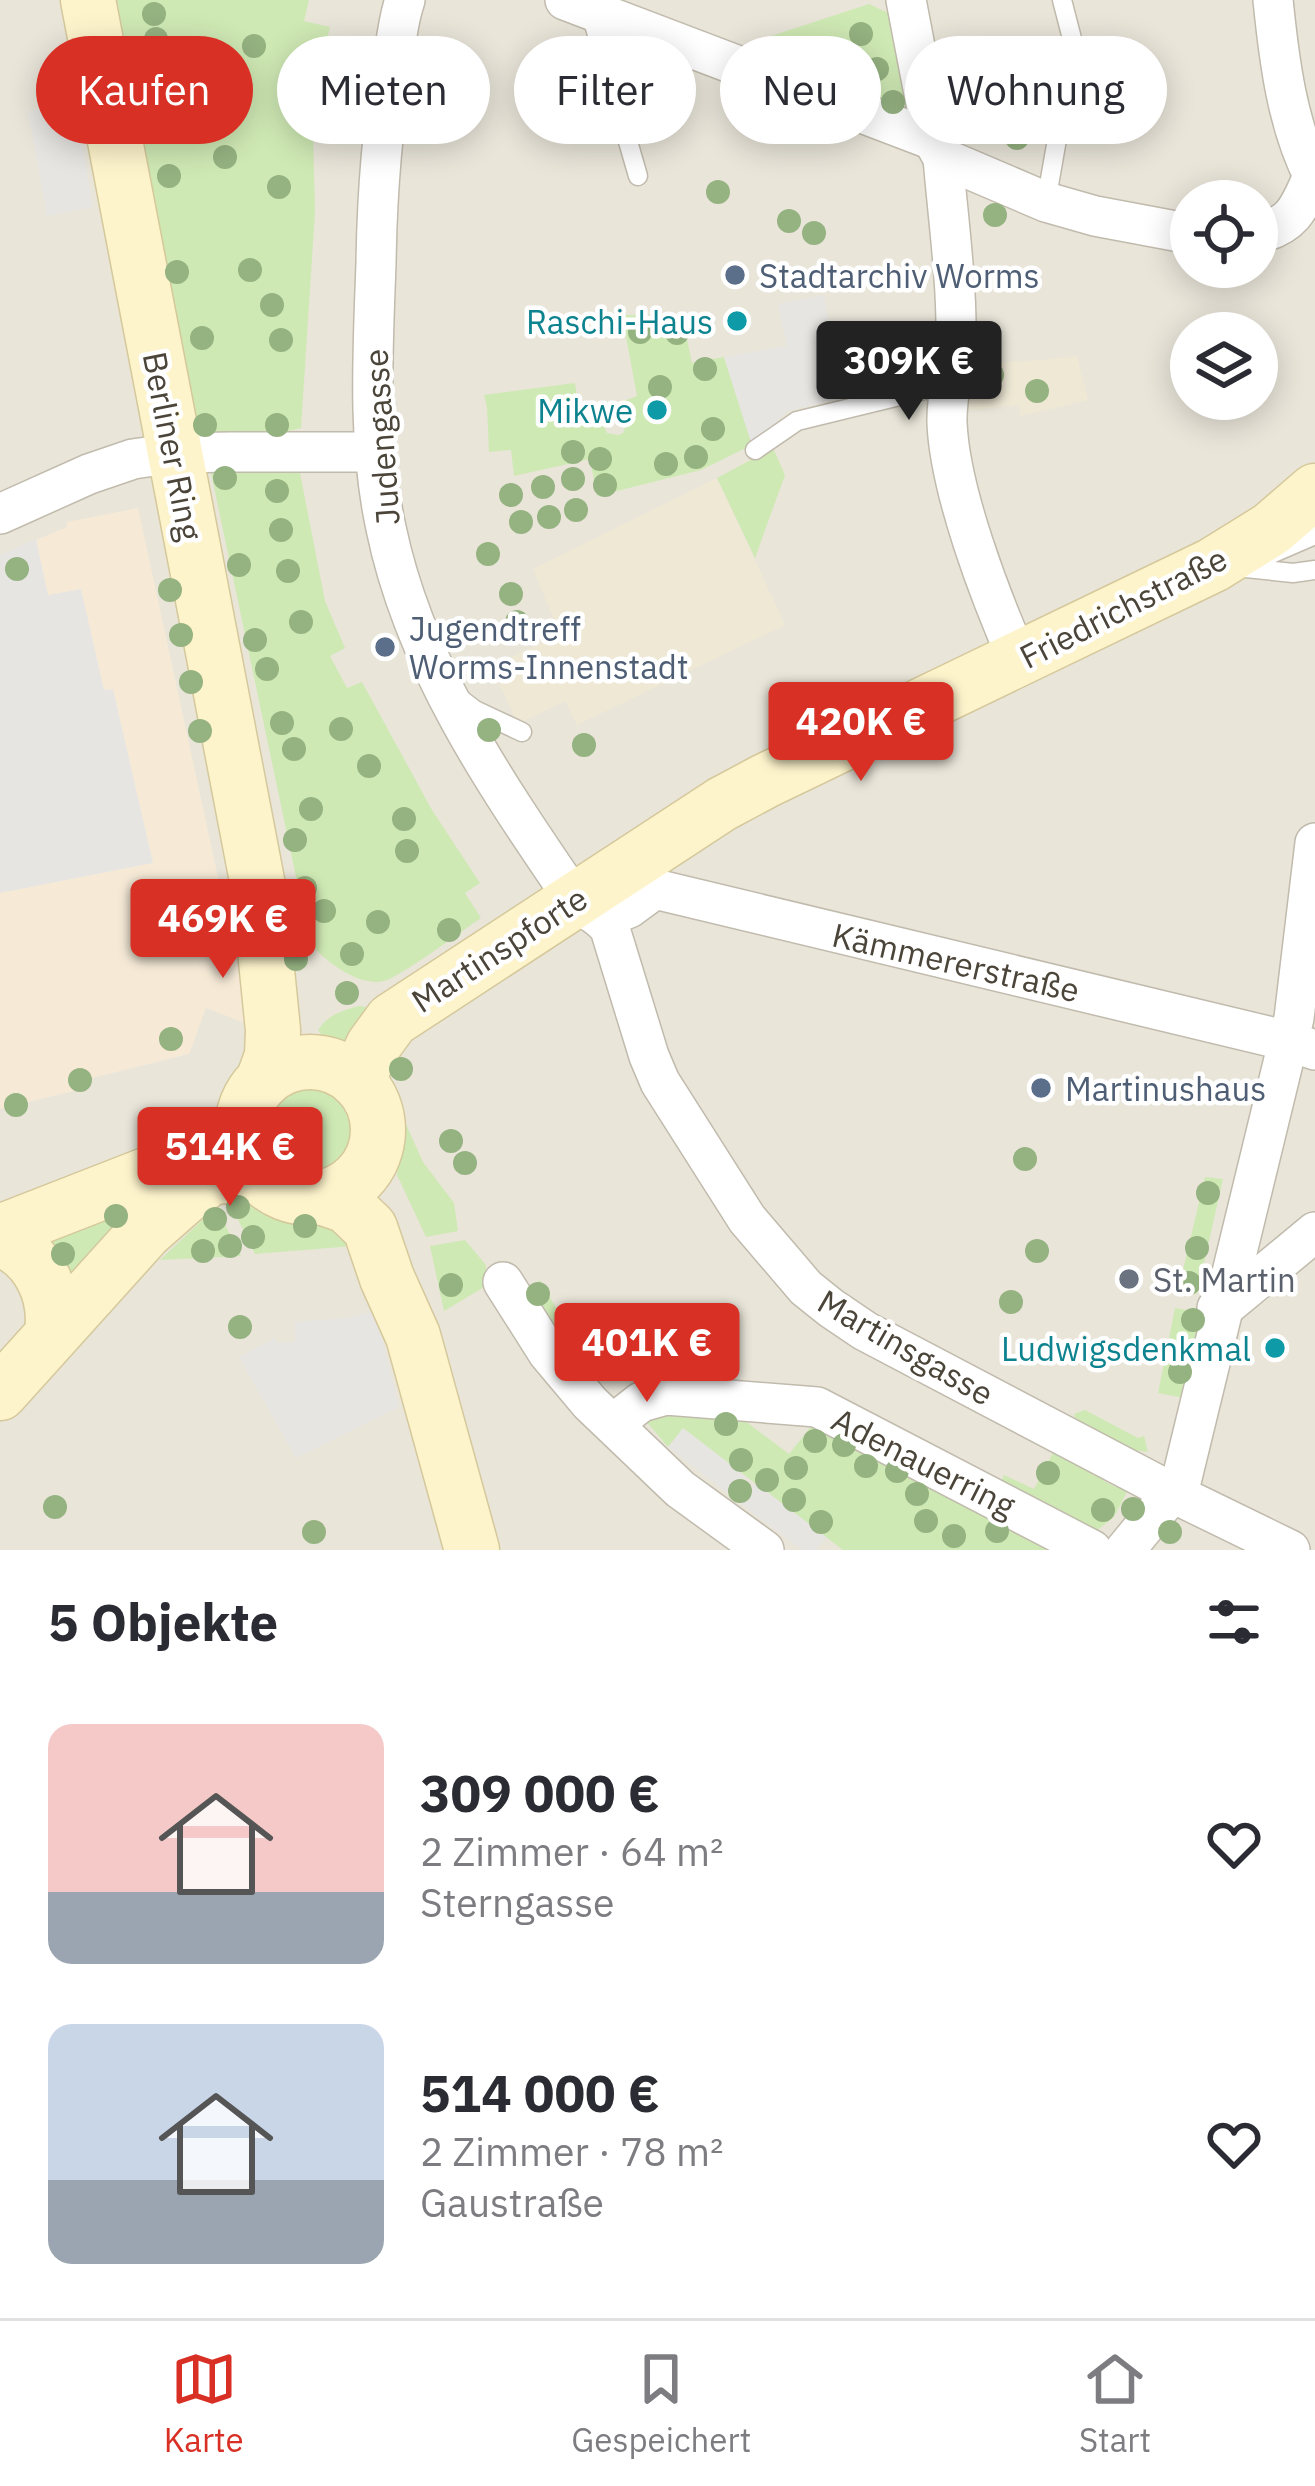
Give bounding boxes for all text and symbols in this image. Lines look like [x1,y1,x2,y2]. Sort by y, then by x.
chip: Kaufen [36,36,253,144]
chip: Mieten [277,36,490,144]
chip: Filter [514,36,696,144]
chip: Neu [720,36,881,144]
chip: Wohnung [905,36,1167,144]
map controls [1170,180,1278,420]
button: locate [1170,180,1278,288]
place label: Stadtarchiv Worms [759,254,1040,297]
marker: Stadtarchiv Worms [722,262,748,288]
place label: Raschi-Haus [526,300,713,343]
marker: Raschi-Haus [724,308,750,334]
button: layers [1170,312,1278,420]
pin: 309K € [811,321,1007,423]
text: 309K € [843,334,975,385]
street label: Judengasse [353,347,409,527]
street label: Berliner Ring [134,348,212,545]
place label: Mikwe [537,389,633,432]
marker: Mikwe [644,397,670,423]
street label: Friedrichstraße [1012,536,1234,678]
place label: Jugendtreff Worms-Innenstadt [409,607,689,688]
marker: Jugendtreff Worms-Innenstadt [372,634,398,660]
pin: 420K € [763,682,959,784]
text: 420K € [795,695,927,746]
street label: Martinspforte [403,876,595,1022]
pin: 469K € [125,879,321,981]
text: 469K € [157,892,289,943]
street label: Kämmererstraße [828,913,1084,1011]
place label: Martinushaus [1065,1067,1266,1110]
marker: Martinushaus [1028,1075,1054,1101]
pin: 514K € [132,1107,328,1209]
text: 514K € [164,1120,296,1171]
place label: St. Martin [1153,1258,1296,1301]
marker: St. Martin [1116,1266,1142,1292]
street label: Martinsgasse [810,1279,1002,1415]
pin: 401K € [549,1303,745,1405]
text: 401K € [581,1316,713,1367]
place label: Ludwigsdenkmal [1001,1327,1251,1370]
marker: Ludwigsdenkmal [1262,1335,1288,1361]
street label: Adenauerring [825,1397,1023,1527]
text: 5 Objekte [48,1589,278,1655]
icon: filters [1201,1589,1267,1655]
text: 309 000 € [420,1760,660,1826]
icon: home [144,1772,288,1916]
icon: heart [1201,1811,1267,1877]
text: 2 Zimmer · 64 m² [420,1826,723,1877]
text: Sterngasse [420,1877,615,1928]
text: 514 000 € [420,2060,660,2126]
icon: home [144,2072,288,2216]
icon: heart [1201,2111,1267,2177]
text: 2 Zimmer · 78 m² [420,2126,723,2177]
text: Gaustraße [420,2177,604,2228]
tab: Karte [164,2346,244,2461]
tab: Gespeichert [571,2346,751,2461]
tab: Start [1079,2346,1151,2461]

